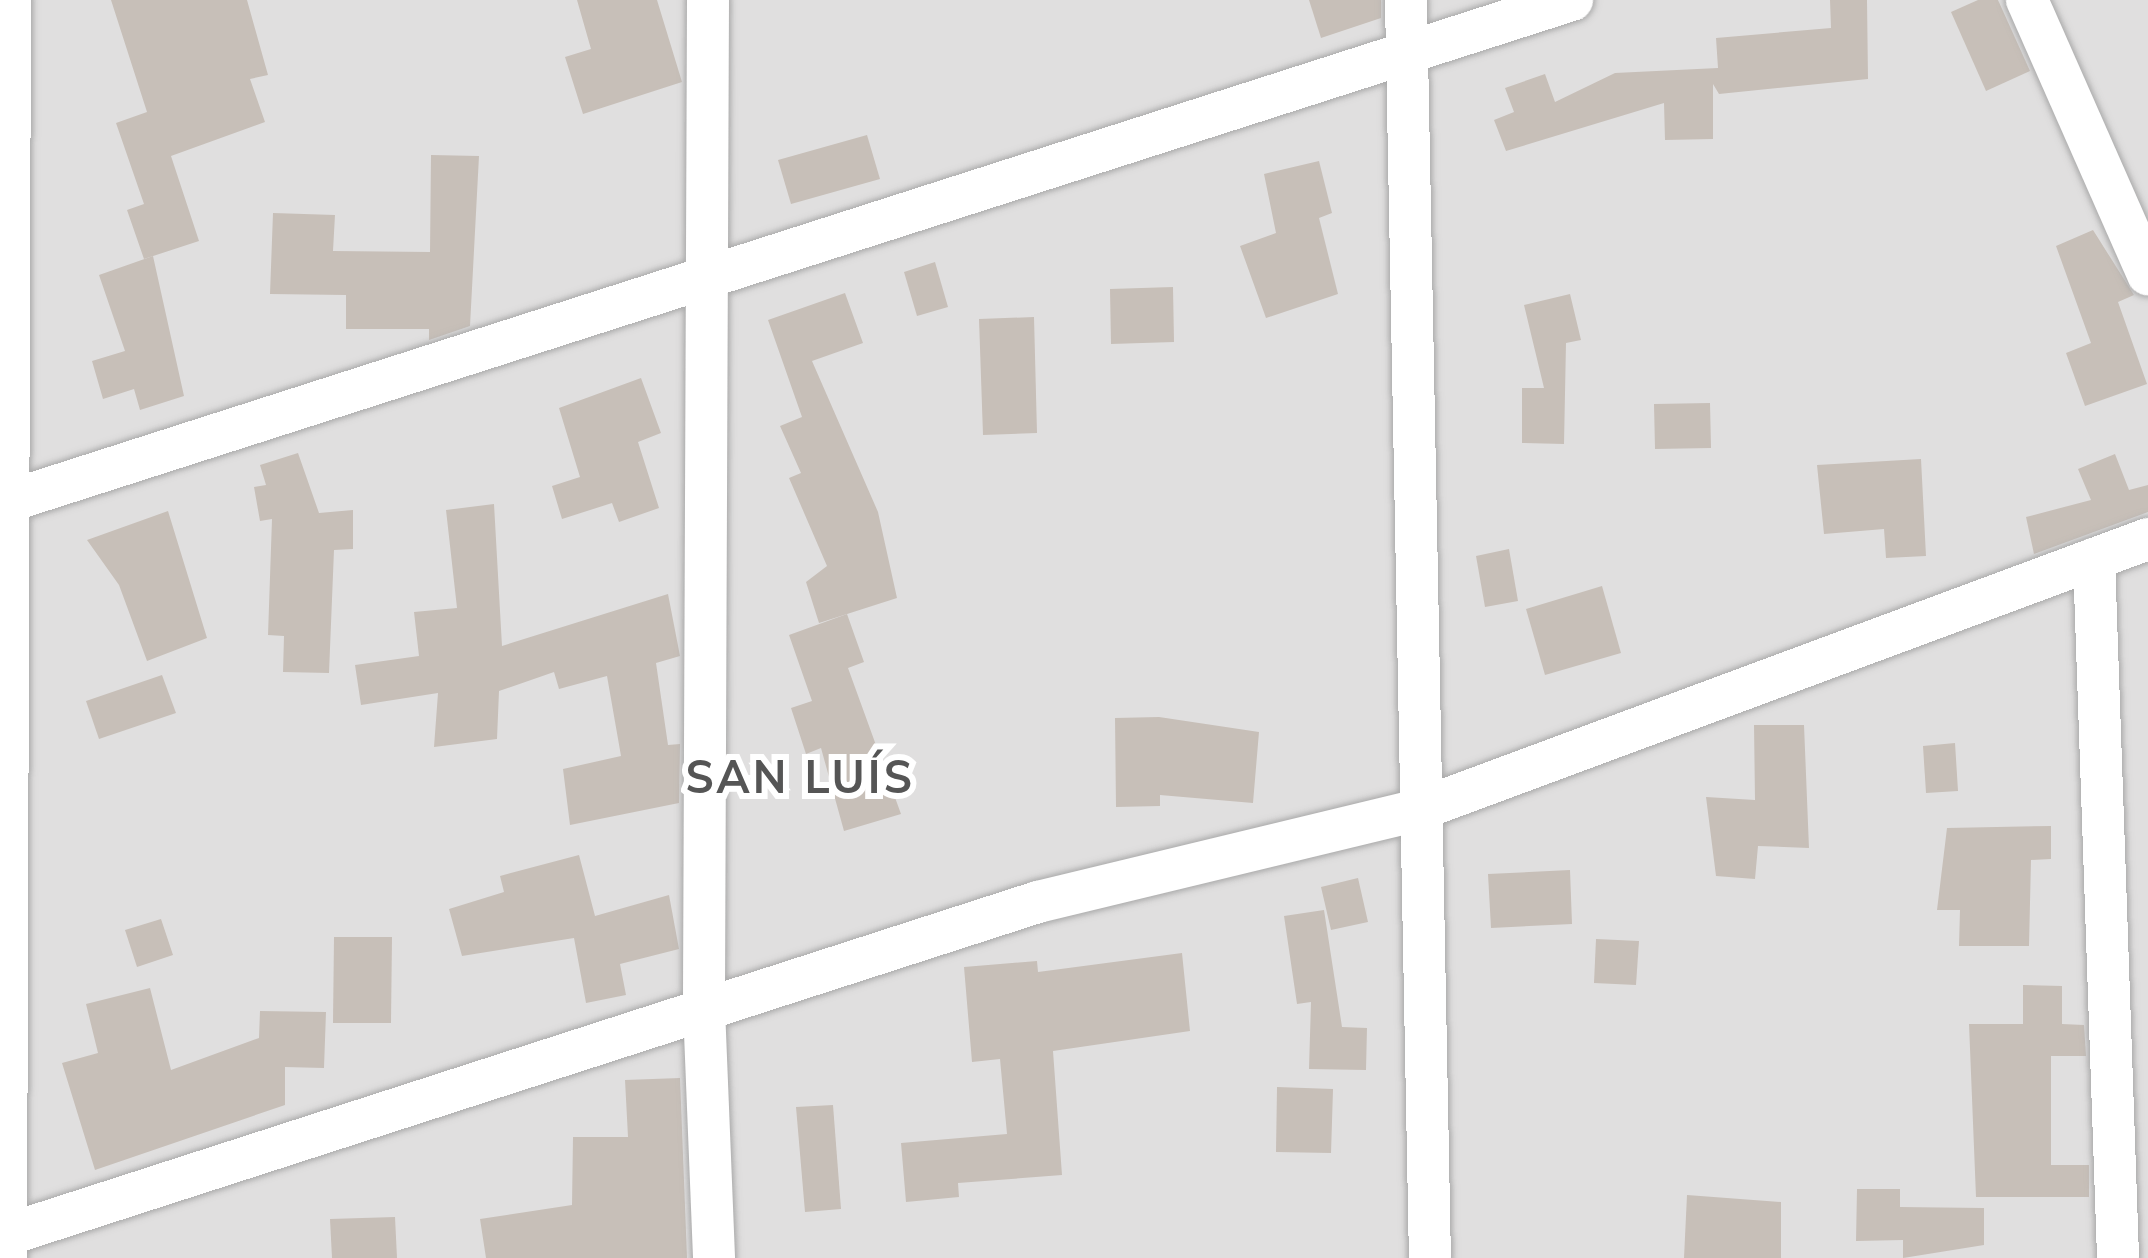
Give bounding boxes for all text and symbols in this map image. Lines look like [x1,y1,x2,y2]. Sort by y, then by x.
district label: SAN LUÍS [685,752,915,806]

